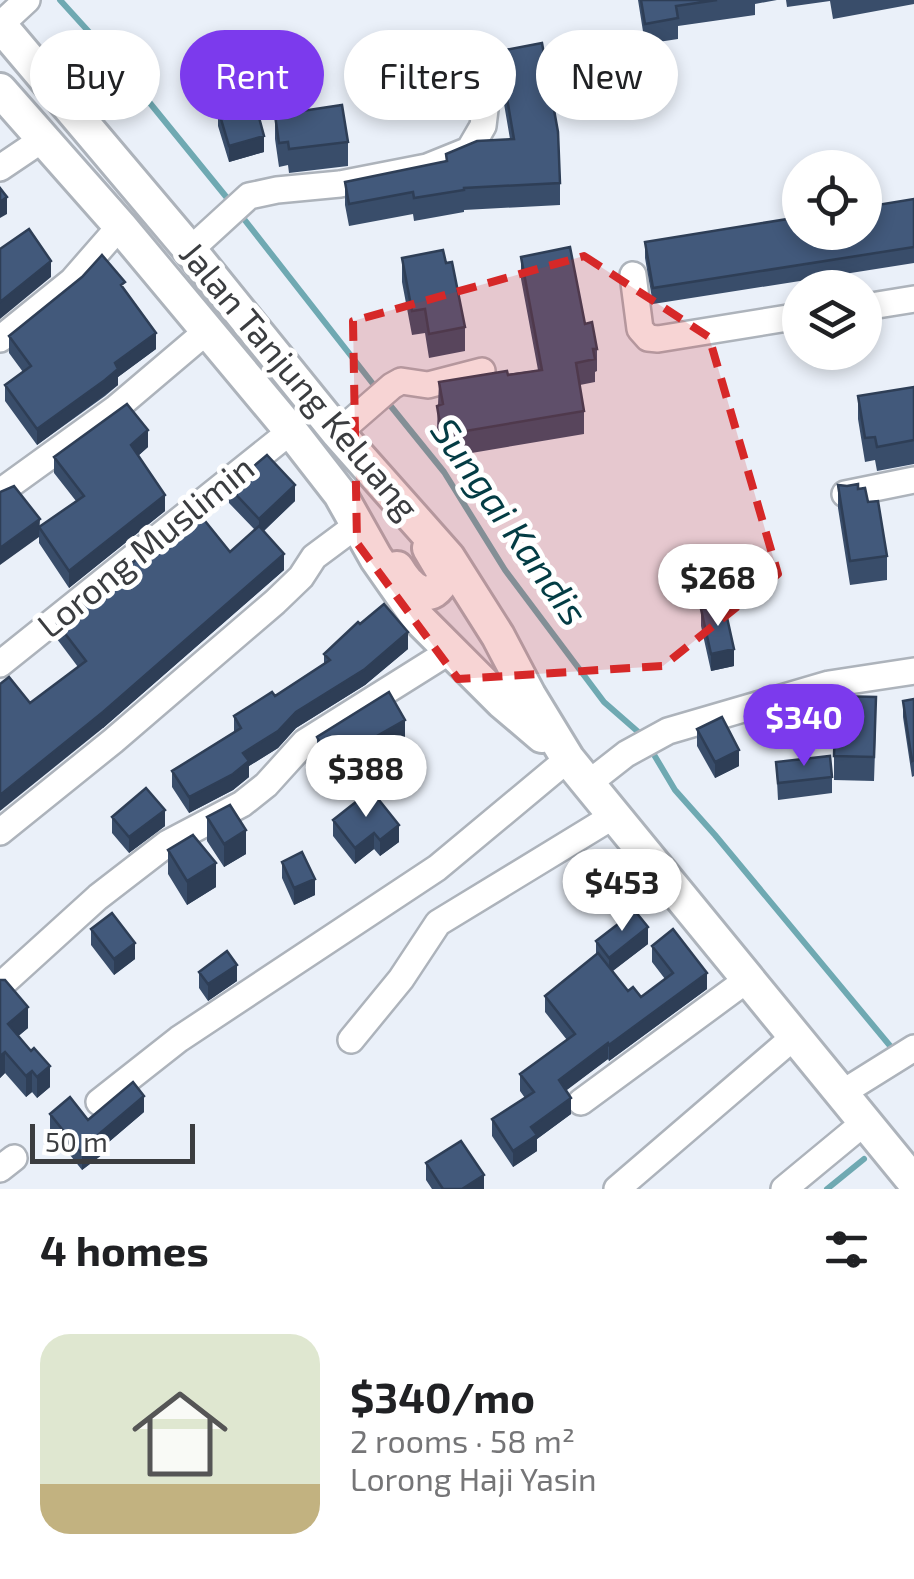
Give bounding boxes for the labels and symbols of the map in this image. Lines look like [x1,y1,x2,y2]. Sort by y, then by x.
street label: Jalan Tanjung Keluang [172,232,429,527]
water label: Sungai Kandis [422,408,599,633]
street label: Lorong Muslimin [28,445,261,645]
pin: $268 [659,544,777,629]
pin: $340 [745,684,863,769]
pin: $388 [307,735,425,820]
pin: $453 [563,849,681,934]
scale bar [30,1119,195,1164]

